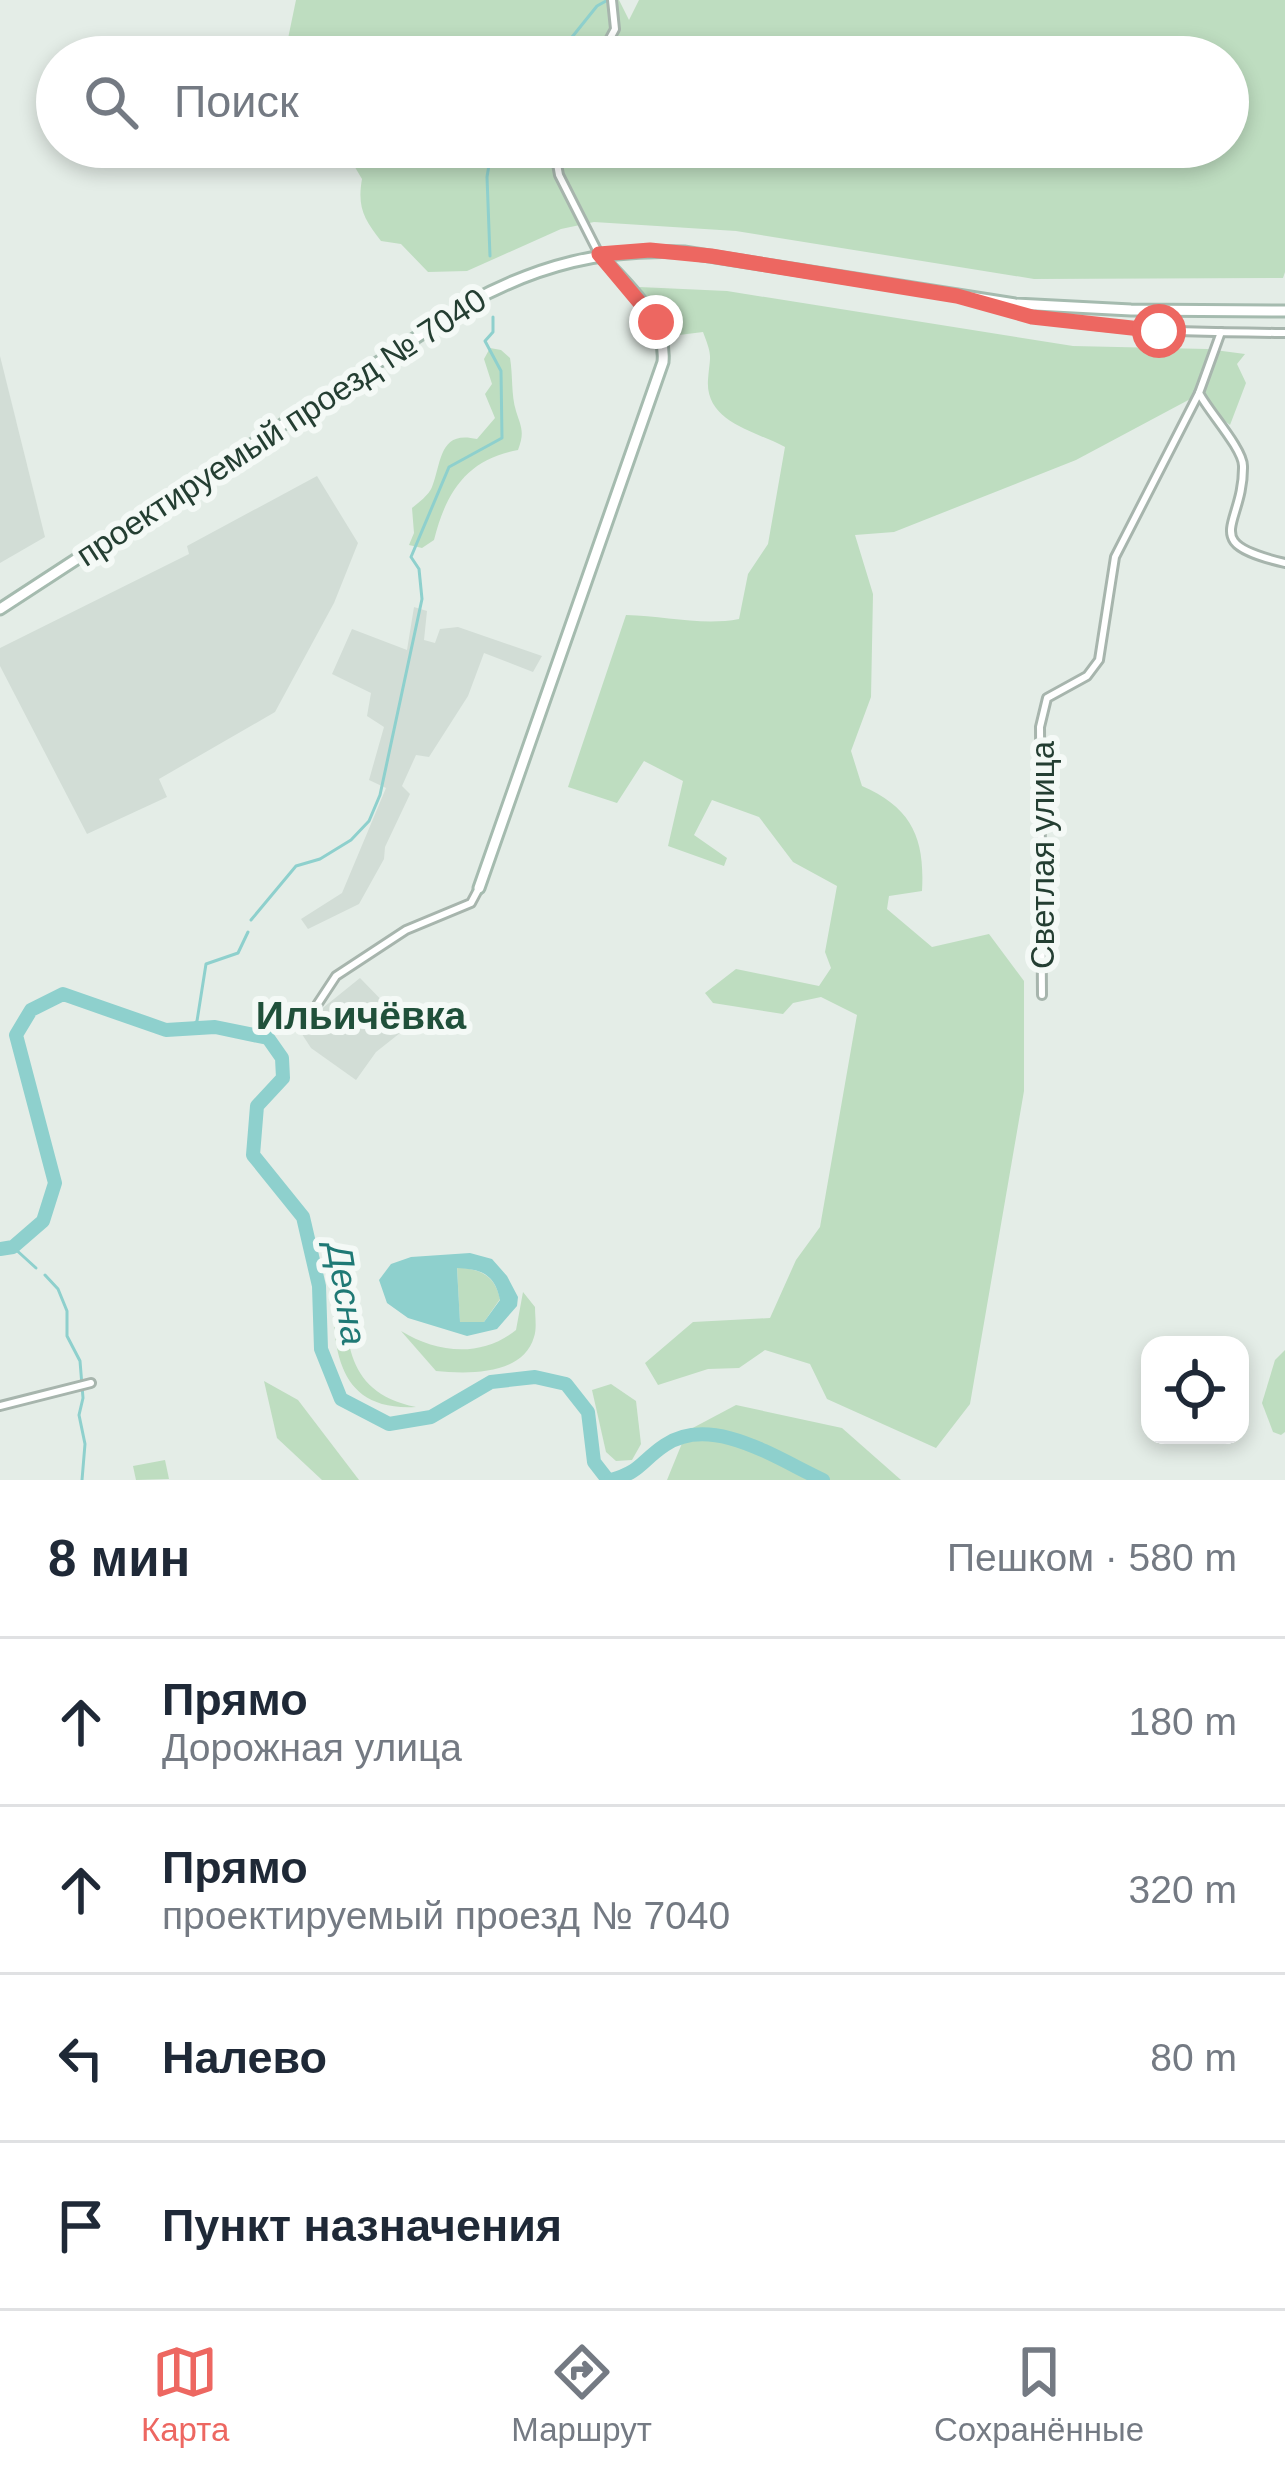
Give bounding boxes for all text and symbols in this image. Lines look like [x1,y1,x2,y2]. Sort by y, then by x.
search box [36,36,1249,168]
icon: search [78,69,144,135]
text: Поиск [174,76,299,127]
street label: проектируемый проезд № 7040 [69,281,493,573]
route end [629,295,683,349]
route start [1132,304,1186,358]
street label: Светлая улица [1024,740,1061,969]
district label: Ильичёвка [256,994,466,1037]
water label: Десна [318,1236,375,1348]
map controls [1141,1336,1249,1444]
button: locate [1141,1336,1249,1444]
text: 8 мин [48,1530,190,1587]
text: Пешком · 580 m [947,1536,1237,1579]
text: Прямо [162,1674,308,1725]
icon: ahead [48,1689,114,1755]
text: 180 m [1129,1700,1237,1743]
text: Дорожная улица [162,1726,462,1769]
text: Прямо [162,1842,308,1893]
icon: ahead [48,1857,114,1923]
text: 320 m [1129,1868,1237,1911]
text: проектируемый проезд № 7040 [162,1894,730,1937]
icon: left [48,2025,114,2091]
text: Налево [162,2032,327,2083]
text: 80 m [1150,2036,1237,2079]
icon: arrive [48,2193,114,2259]
text: Пункт назначения [162,2200,562,2251]
tab: Карта [141,2339,229,2449]
tab: Маршрут [511,2339,652,2449]
tab: Сохранённые [934,2339,1144,2449]

